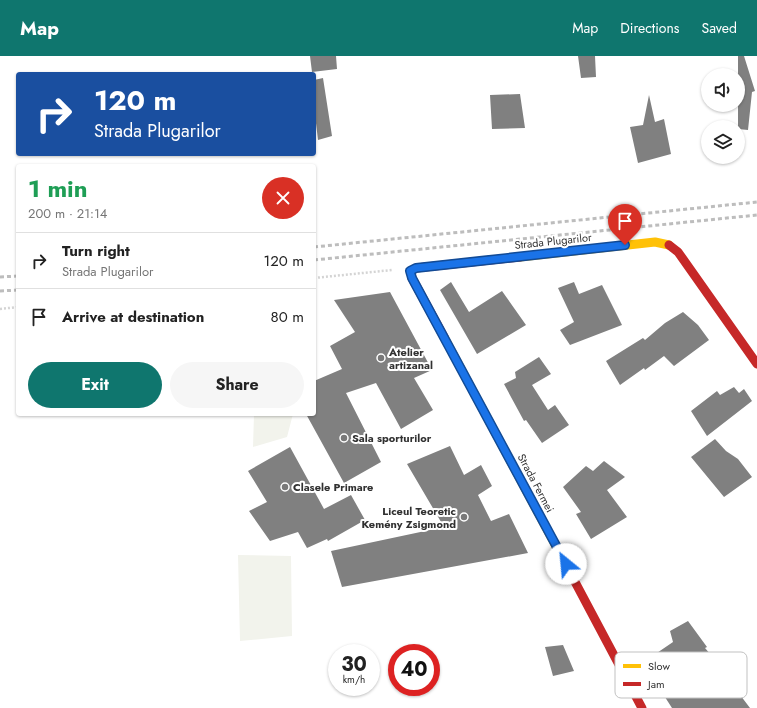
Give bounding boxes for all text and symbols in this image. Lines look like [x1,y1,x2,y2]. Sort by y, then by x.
text: Map [20,15,59,42]
text: Map [572,18,598,38]
text: Directions [620,18,680,38]
text: Saved [702,18,737,38]
map controls [701,68,745,164]
button: sound [701,68,745,112]
text: 120 m [94,80,177,121]
icon: right [28,88,80,140]
text: Strada Plugarilor [94,118,221,144]
button: layers [701,120,745,164]
text: 1 min [28,171,88,206]
button: close [262,177,304,219]
text: 200 m · 21:14 [28,204,107,223]
pin [608,204,642,245]
icon: arrive [614,210,636,232]
street label: Strada Plugarilor [514,229,593,253]
text: Turn right [62,240,130,262]
icon: right [28,250,50,272]
text: 120 m [264,250,304,272]
text: Strada Plugarilor [62,262,154,281]
icon: arrive [28,306,50,328]
text: Arrive at destination [62,306,204,328]
text: 80 m [271,306,304,328]
place label: Atelier artizanal [388,344,433,373]
marker: Atelier artizanal [376,353,386,363]
button: Exit [28,362,162,408]
button: Share [170,362,304,408]
place label: Sala sporturilor [352,430,432,446]
marker: Sala sporturilor [339,433,349,443]
street label: Strada Fermei [514,451,558,515]
place label: Clasele Primare [293,479,373,495]
marker: Clasele Primare [280,482,290,492]
place label: Liceul Teoretic Kemény Zsigmond [362,503,456,532]
marker: Liceul Teoretic Kemény Zsigmond [459,512,469,522]
position arrow [545,543,587,585]
speed limit sign: 40 [388,644,440,696]
text: 30 [341,650,367,679]
legend [615,652,747,698]
text: Slow [648,658,670,674]
text: km/h [343,672,365,687]
text: Jam [646,676,665,692]

